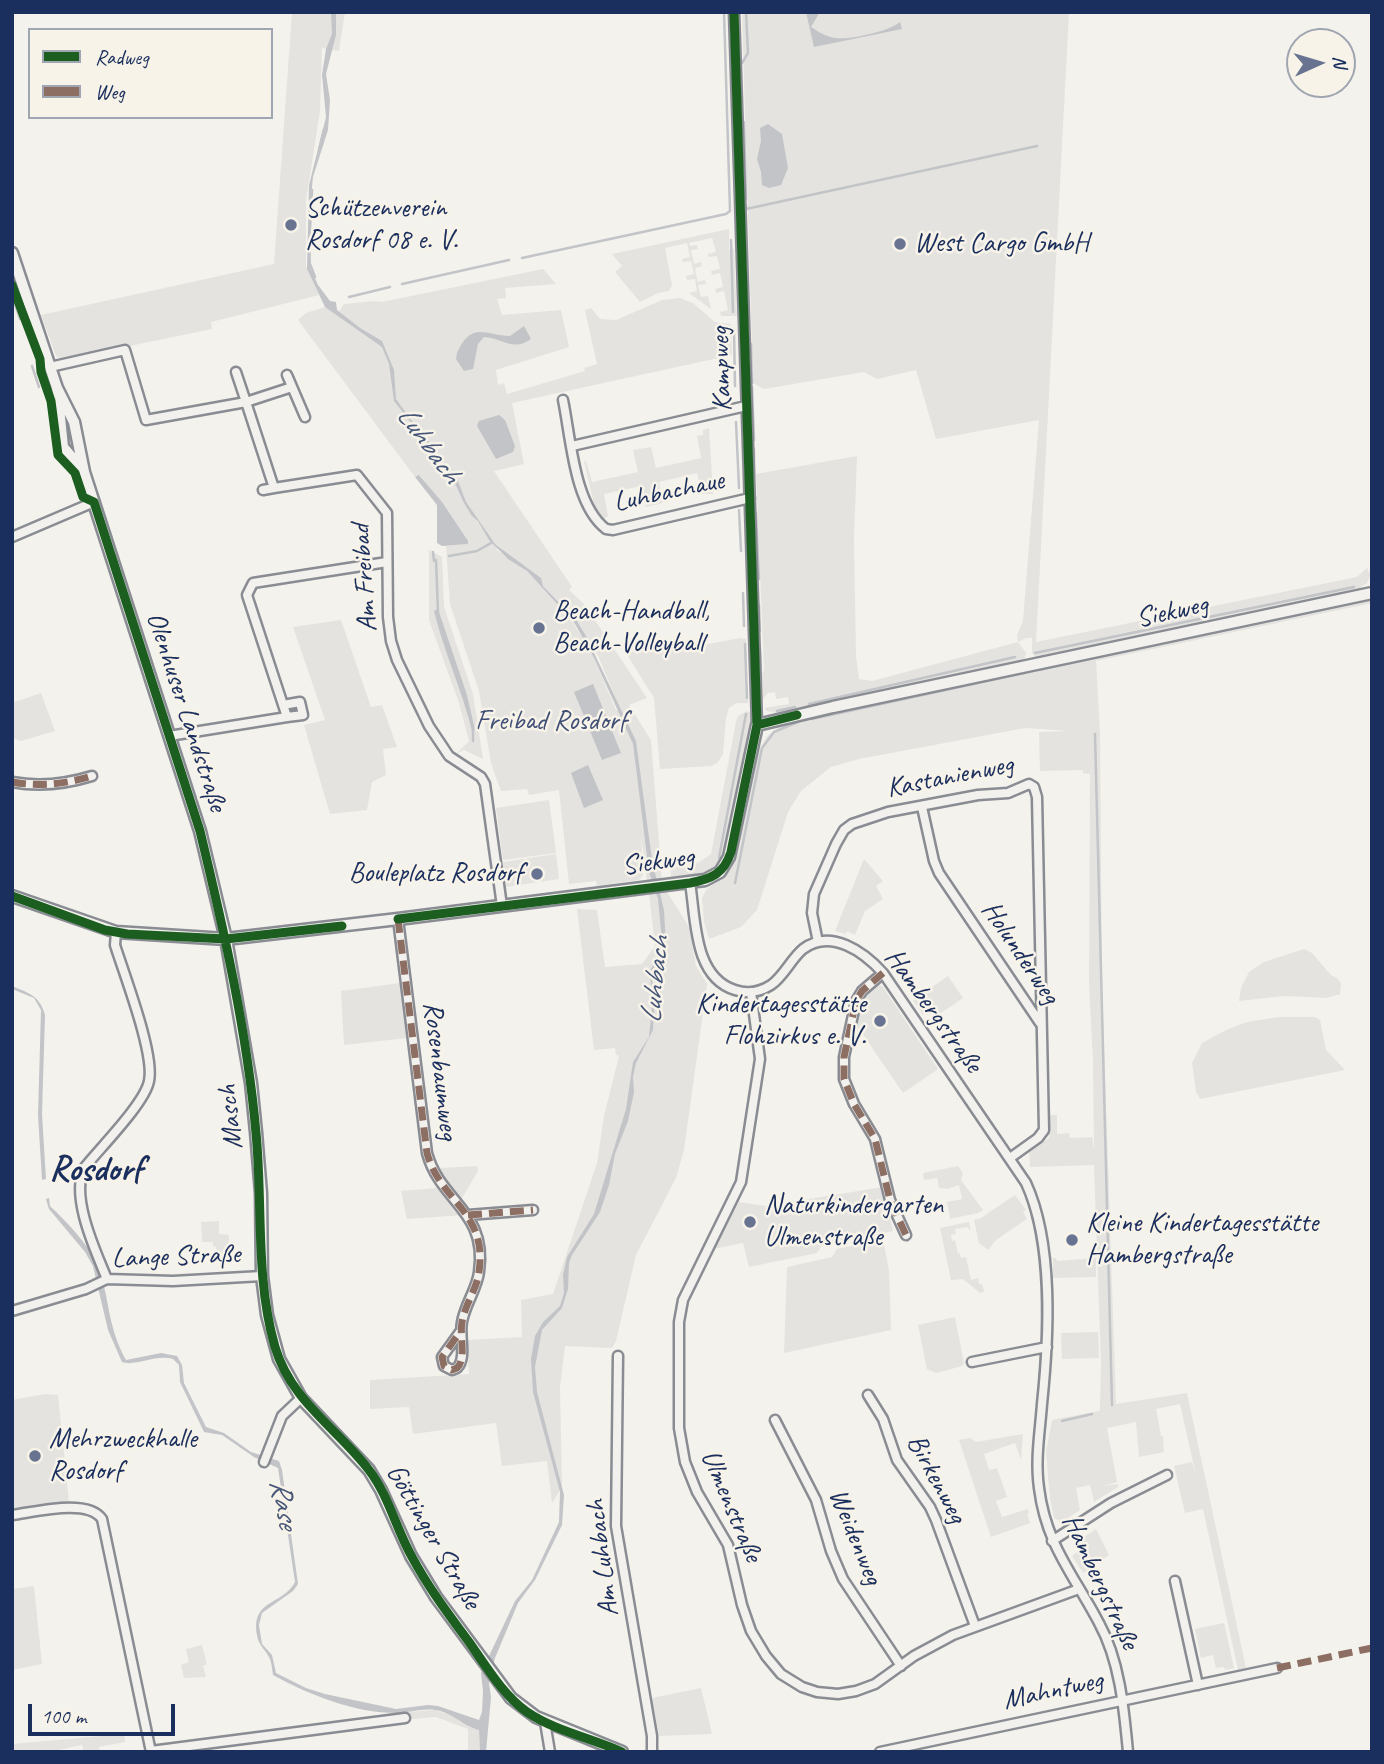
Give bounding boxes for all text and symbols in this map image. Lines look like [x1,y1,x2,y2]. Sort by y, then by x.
legend [28,28,273,119]
north arrow [1286,28,1356,98]
text: Radweg [95,44,149,70]
text: N [1328,55,1352,68]
text: Weg [95,79,125,105]
place label: Schützenverein Rosdorf 08 e. V. [305,192,458,258]
marker: Schützenverein Rosdorf 08 e. V. [283,217,299,233]
place label: West Cargo GmbH [914,227,1089,261]
marker: West Cargo GmbH [892,236,908,252]
street label: Kampweg [704,326,740,412]
water label: Luhbach [388,399,468,491]
street label: Luhbachaue [611,464,727,520]
street label: Am Freibad [344,523,386,633]
street label: Siekweg [1133,588,1211,636]
place label: Beach-Handball, Beach-Volleyball [553,595,710,661]
street label: Olenhuser Landstraße [138,608,234,816]
marker: Beach-Handball, Beach-Volleyball [531,620,547,636]
park label: Freibad Rosdorf [475,705,627,739]
street label: Kastanienweg [884,748,1016,806]
street label: Siekweg [620,840,696,884]
place label: Bouleplatz Rosdorf [349,857,523,891]
marker: Bouleplatz Rosdorf [529,866,545,882]
street label: Holunderweg [973,895,1067,1011]
water label: Luhbach [634,935,678,1025]
street label: Hambergstraße [877,942,989,1080]
place label: Kindertagesstätte Flohzirkus e. V. [696,988,866,1054]
street label: Rosenbaumweg [415,1000,465,1142]
marker: Kindertagesstätte Flohzirkus e. V. [872,1013,888,1029]
street label: Masch [211,1083,251,1151]
district label: Rosdorf [49,1150,143,1192]
place label: Naturkindergarten Ulmenstraße [764,1189,943,1255]
place label: Kleine Kindertagesstätte Hambergstraße [1086,1207,1318,1273]
marker: Naturkindergarten Ulmenstraße [742,1214,758,1230]
marker: Kleine Kindertagesstätte Hambergstraße [1064,1232,1080,1248]
street label: Lange Straße [111,1238,241,1276]
place label: Mehrzweckhalle Rosdorf [49,1423,197,1489]
street label: Birkenweg [899,1429,973,1529]
street label: Ulmenstraße [692,1445,770,1567]
marker: Mehrzweckhalle Rosdorf [27,1448,43,1464]
street label: Göttinger Straße [378,1459,488,1615]
water label: Rase [261,1477,305,1531]
street label: Weidenweg [821,1484,889,1590]
street label: Am Luhbach [579,1498,627,1618]
street label: Hambergstraße [1054,1509,1146,1655]
street label: Mahntweg [1000,1664,1106,1718]
scale bar [32,1690,178,1734]
text: 100 m [41,1703,86,1729]

